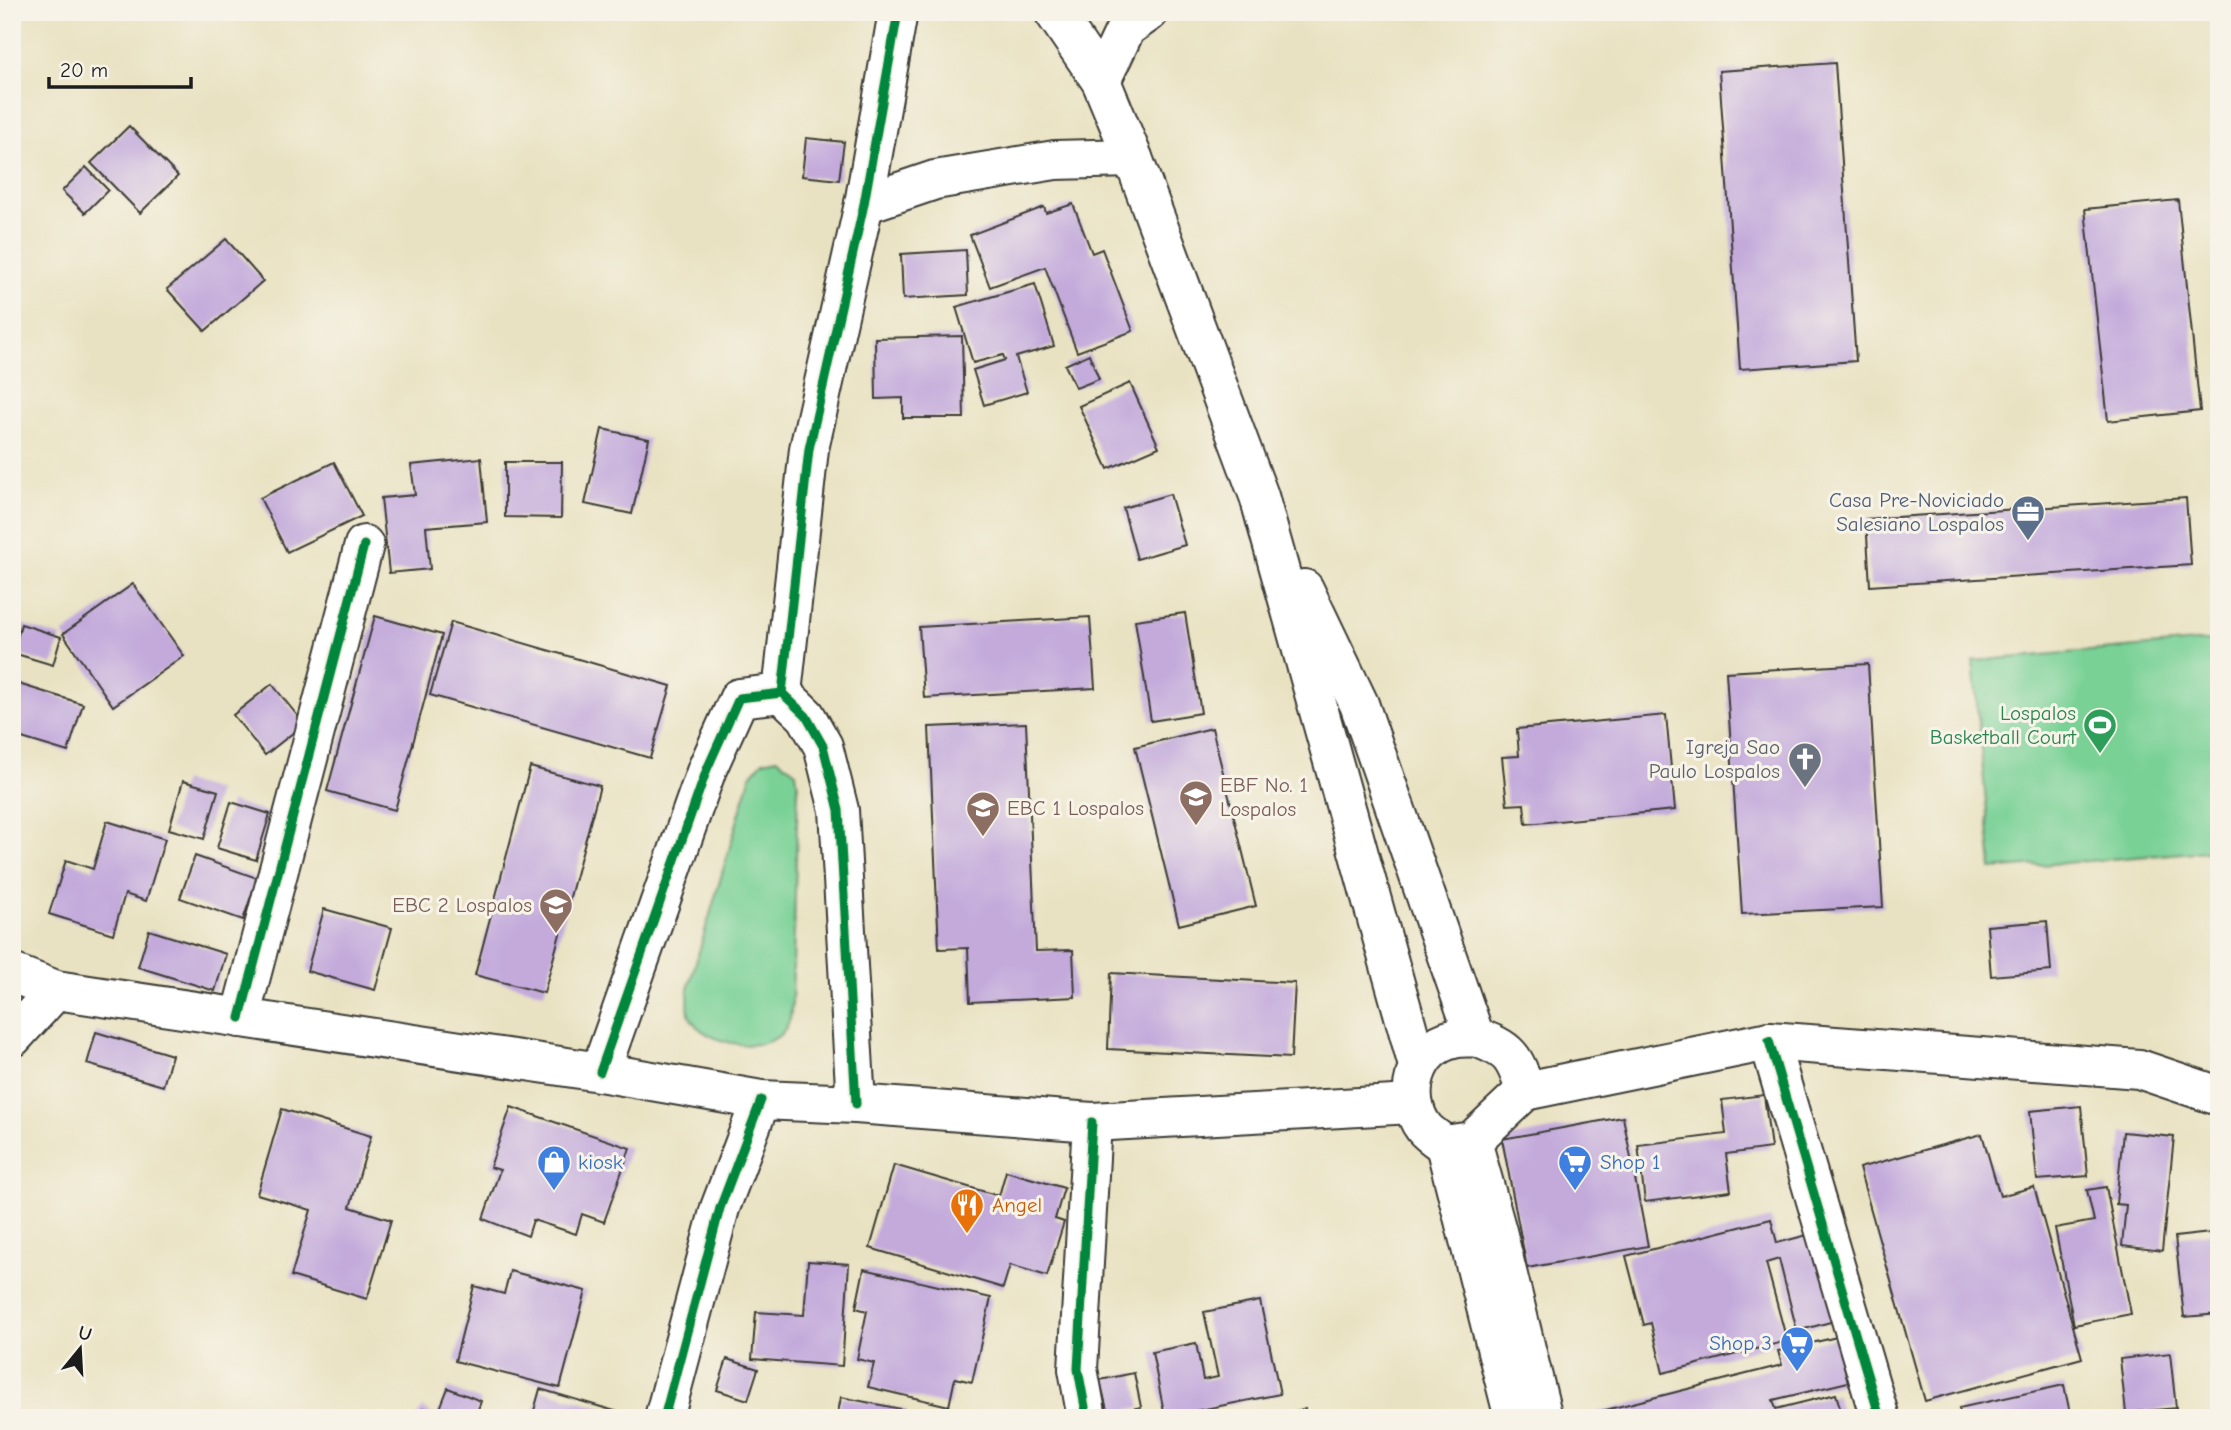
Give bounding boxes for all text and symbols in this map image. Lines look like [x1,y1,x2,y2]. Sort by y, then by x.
scale bar [49,46,191,90]
text: 20 m [60,58,108,82]
place label: Casa Pre-Noviciado Salesiano Lospalos [1829,488,2004,536]
office icon: Casa Pre-Noviciado Salesiano Lospalos [2009,493,2047,542]
place label: Lospalos Basketball Court [1930,701,2077,749]
sports icon: Lospalos Basketball Court [2081,706,2119,755]
place label: Igreja Sao Paulo Lospalos [1649,735,1780,783]
church icon: Igreja Sao Paulo Lospalos [1786,740,1824,789]
place label: EBF No. 1 Lospalos [1220,773,1308,821]
school or university icon: EBF No. 1 Lospalos [1177,778,1215,827]
school or university icon: EBC 1 Lospalos [964,789,1002,838]
place label: EBC 1 Lospalos [1007,796,1144,820]
school or university icon: EBC 2 Lospalos [537,886,575,935]
place label: EBC 2 Lospalos [392,893,532,917]
shop icon: kiosk [535,1143,573,1192]
supermarket icon: Shop 1 [1556,1143,1594,1192]
place label: kiosk [578,1150,623,1174]
place label: Shop 1 [1600,1150,1660,1174]
restaurant icon: Angel [948,1186,986,1235]
place label: Angel [992,1193,1042,1217]
north arrow [46,1314,116,1384]
text: U [75,1321,94,1346]
supermarket icon: Shop 3 [1778,1324,1816,1373]
place label: Shop 3 [1709,1331,1772,1355]

